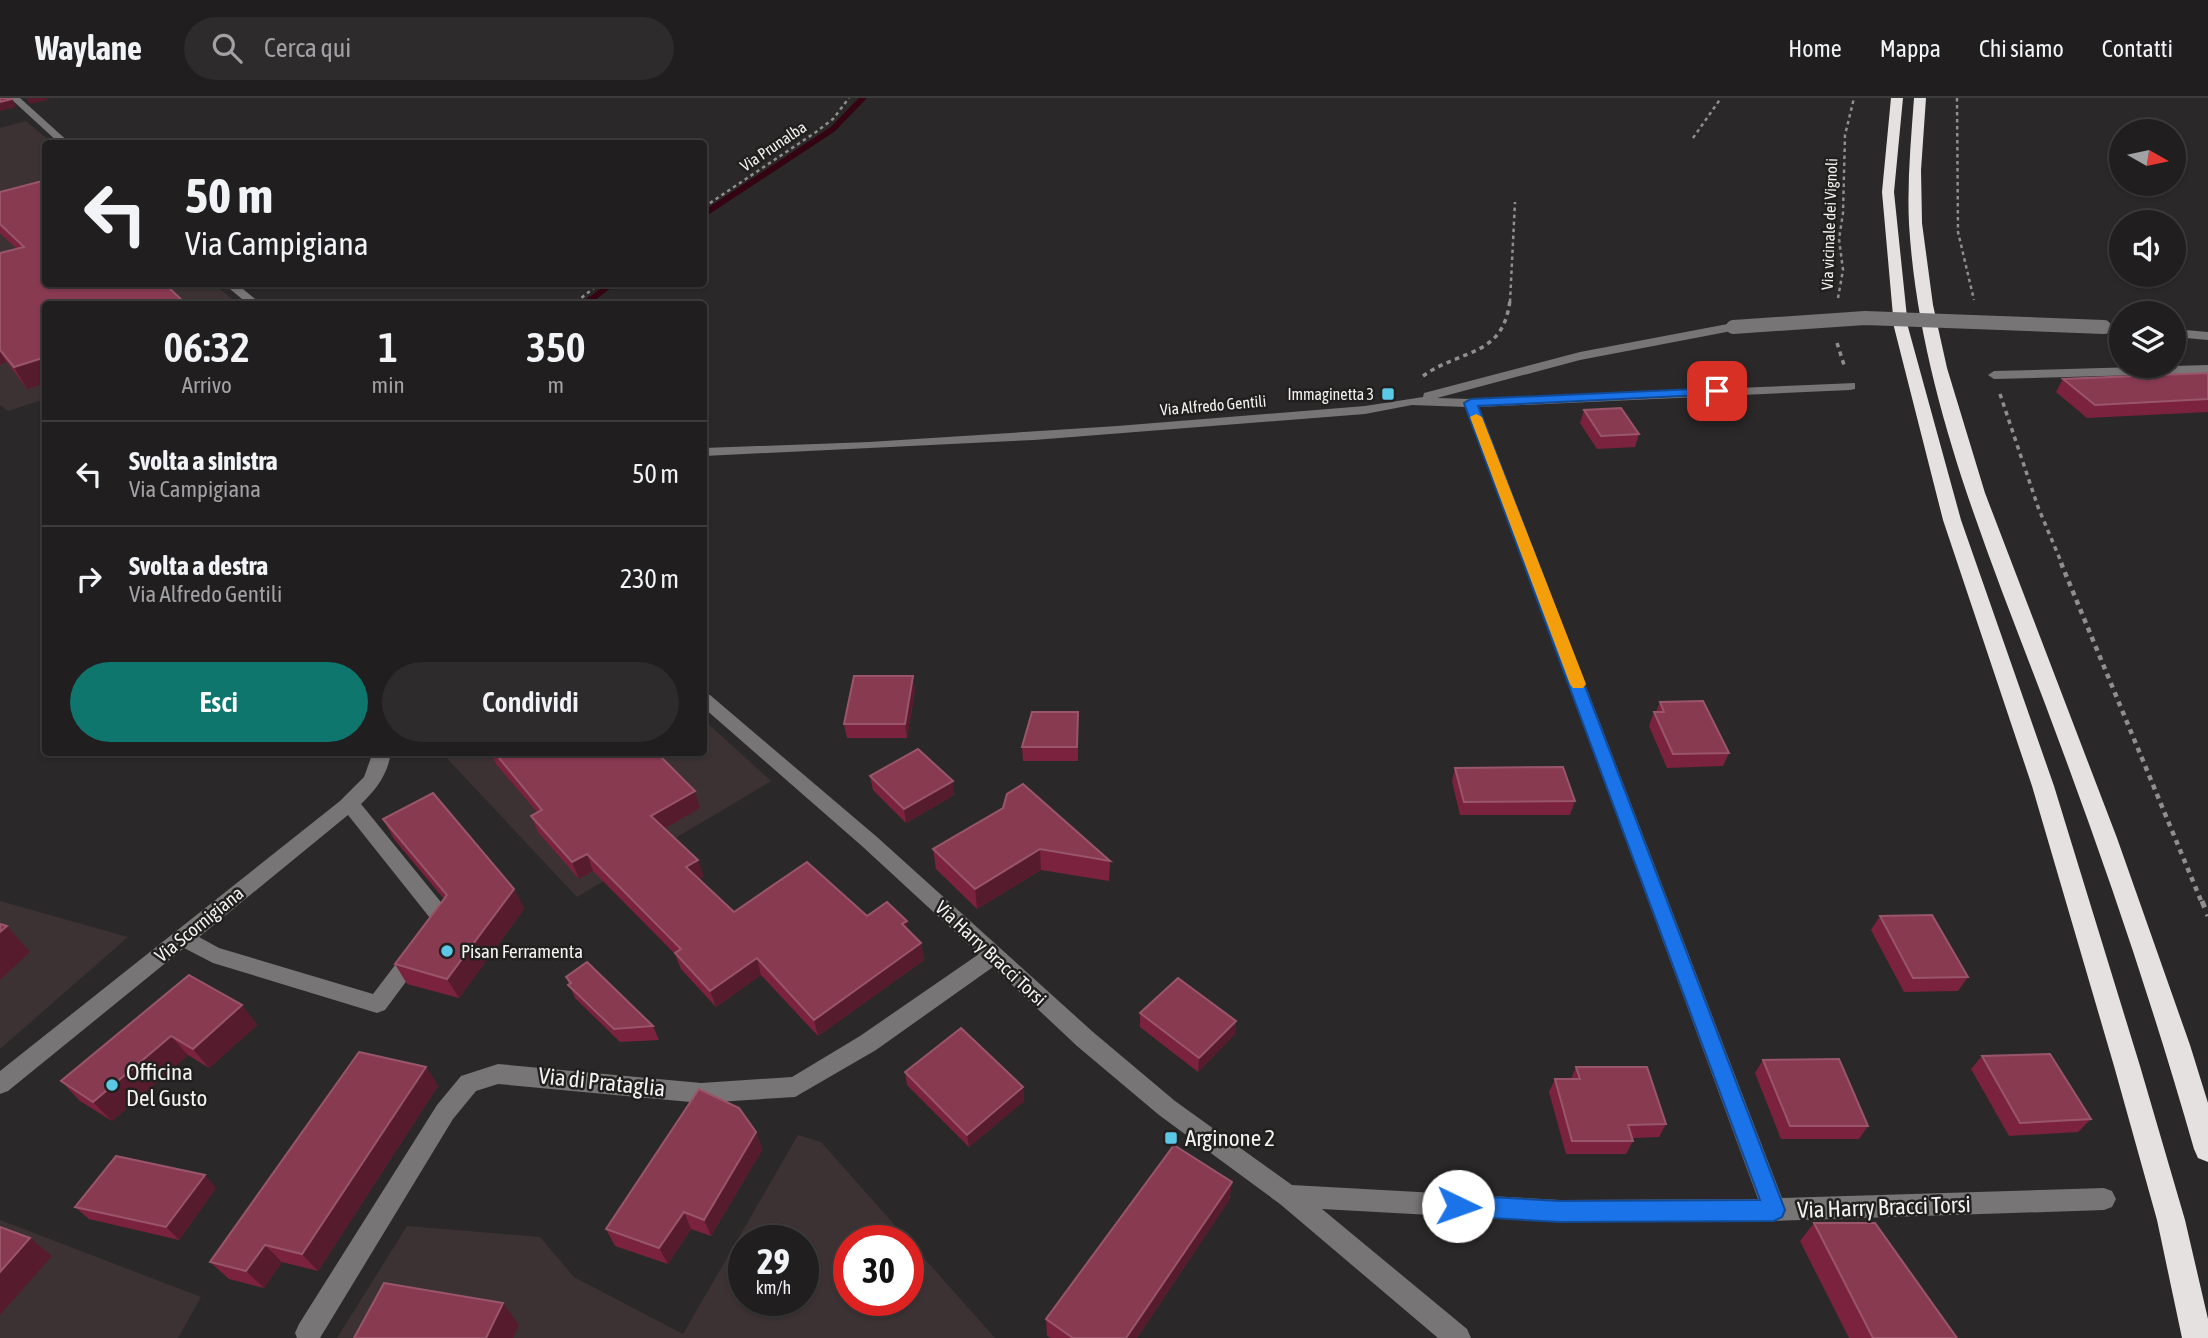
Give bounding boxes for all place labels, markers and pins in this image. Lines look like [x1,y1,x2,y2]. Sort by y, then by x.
pin [1687,361,1747,421]
place label: Immaginetta 3 [1287,385,1374,404]
marker: Immaginetta 3 [1380,386,1396,402]
place label: Pisan Ferramenta [461,940,583,962]
marker: Pisan Ferramenta [439,943,455,959]
place label: Officina Del Gusto [126,1059,207,1111]
marker: Officina Del Gusto [104,1077,120,1093]
place label: Arginone 2 [1185,1125,1275,1151]
marker: Arginone 2 [1163,1130,1179,1146]

